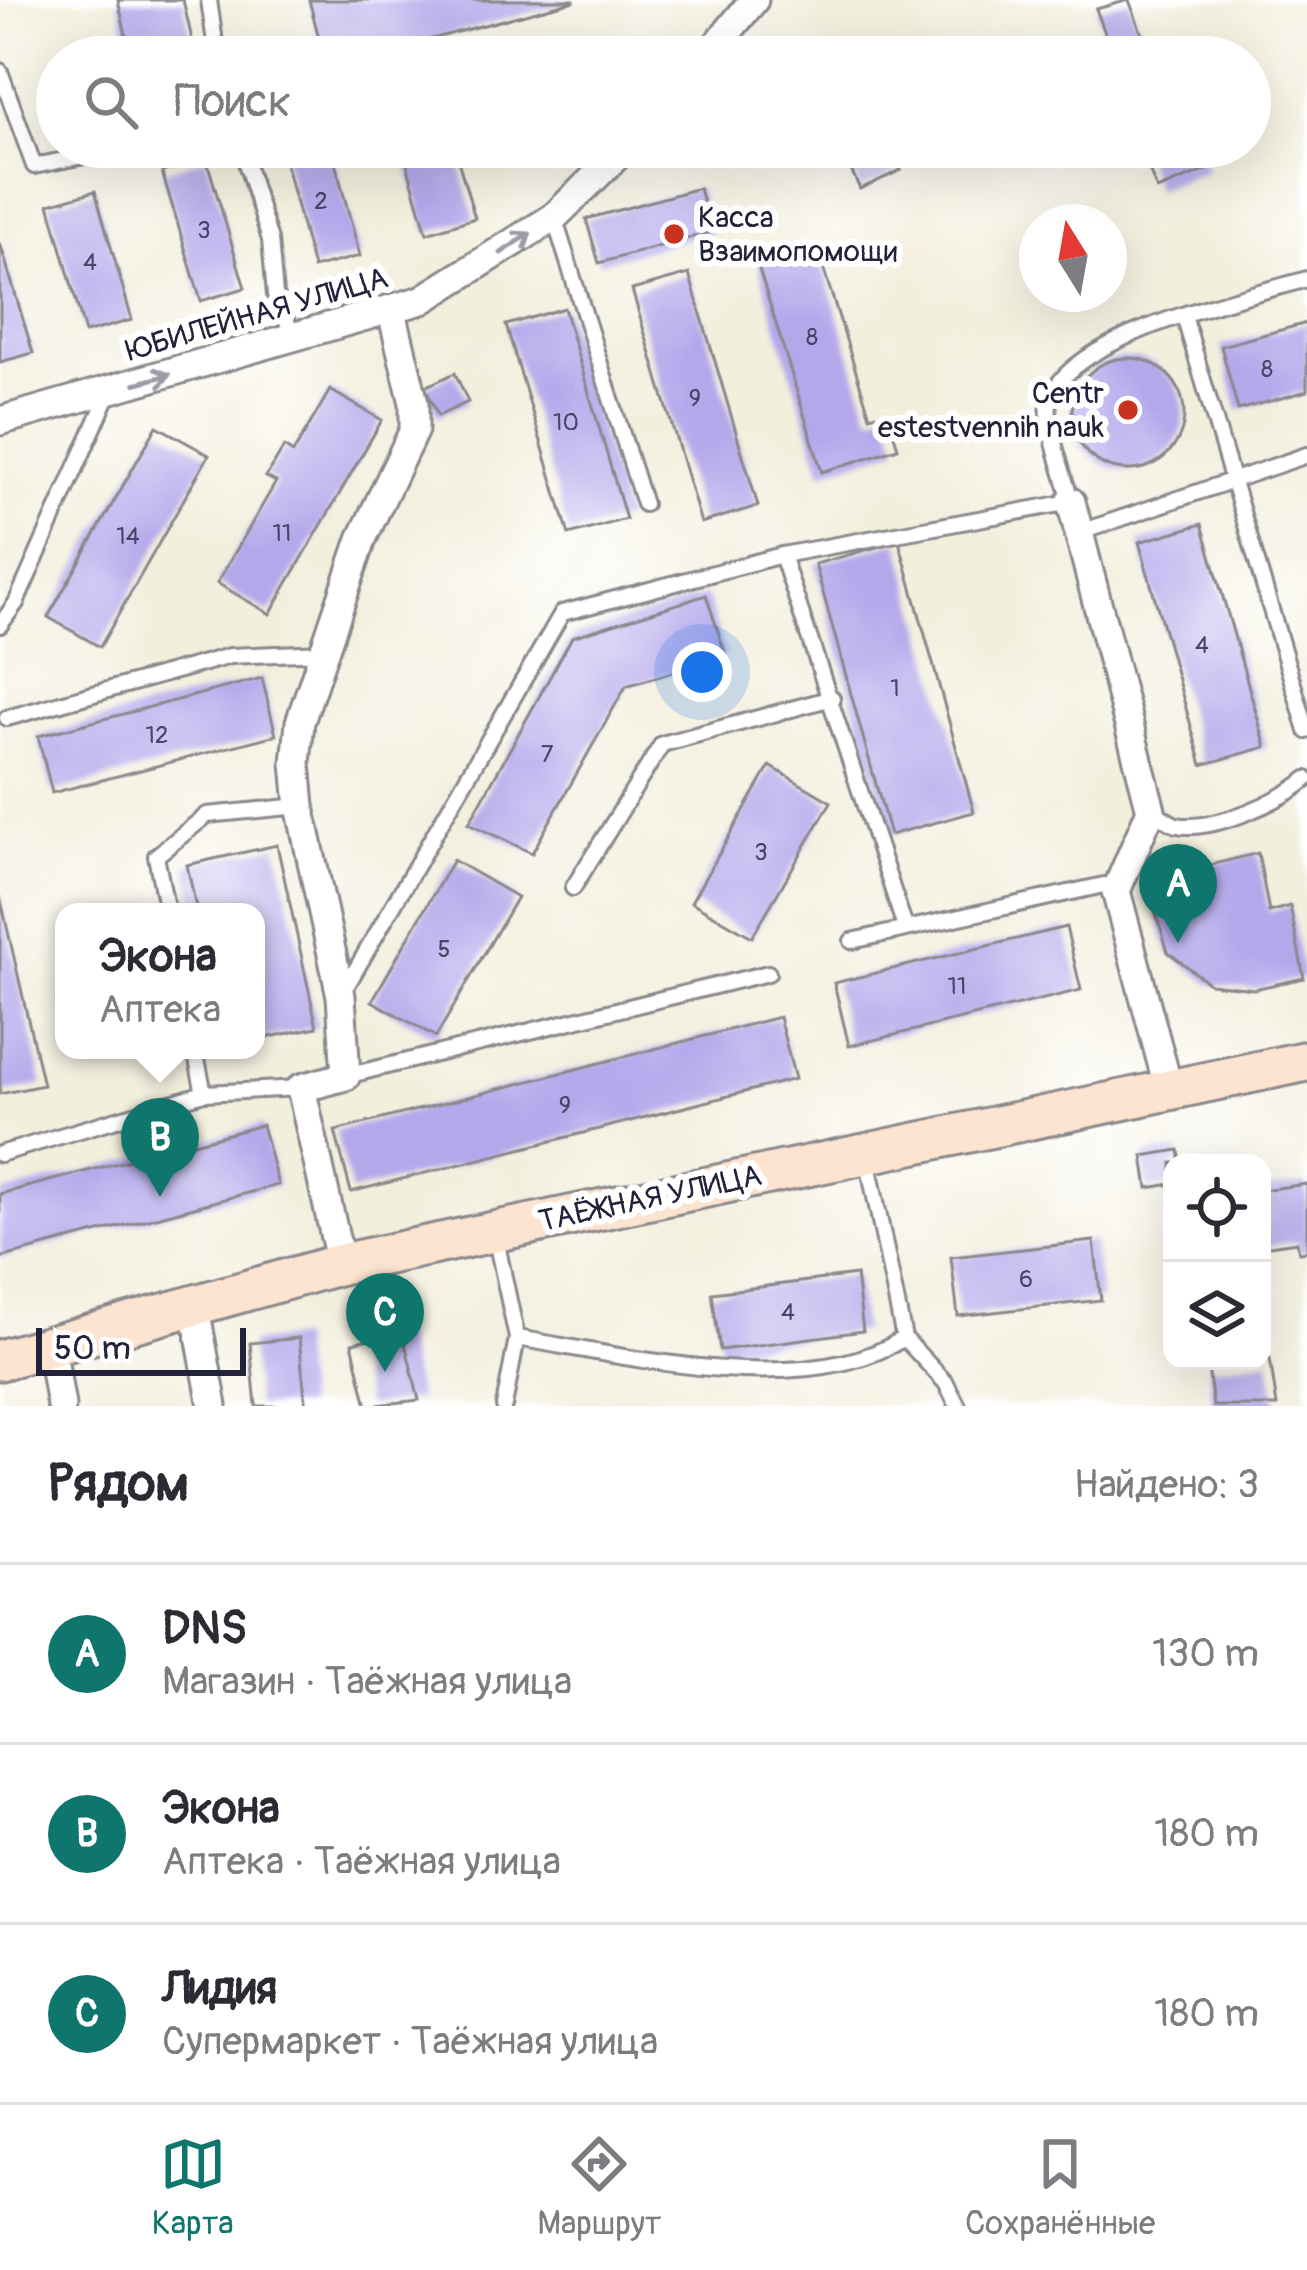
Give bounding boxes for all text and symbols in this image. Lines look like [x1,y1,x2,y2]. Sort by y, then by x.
search box [36,36,1271,168]
icon: search [78,69,144,135]
text: Поиск [174,74,291,130]
house number: 2 [314,187,328,216]
place label: Касса Взаимопомощи [698,199,897,270]
north arrow [1019,204,1127,312]
house number: 3 [197,216,211,245]
marker: Касса Взаимопомощи [661,221,687,247]
one-way arrow [499,231,532,256]
house number: 4 [83,248,97,277]
street label: ЮБИЛЕЙНАЯ УЛИЦА [122,259,392,370]
house number: 8 [806,323,818,352]
house number: 8 [1261,355,1273,384]
one-way arrow [134,366,172,388]
place label: Centr estestvennih nauk [878,375,1104,446]
house number: 9 [689,384,701,413]
marker: Centr estestvennih nauk [1115,397,1141,423]
house number: 10 [553,408,579,437]
house number: 11 [273,519,291,548]
house number: 14 [116,522,140,551]
house number: 4 [1195,631,1209,660]
your location [672,642,732,702]
house number: 1 [890,674,900,703]
house number: 12 [146,721,168,750]
house number: 7 [541,740,554,769]
house number: 3 [754,838,768,867]
pin: A [1139,844,1217,943]
popup [55,903,265,1059]
text: Экона [99,929,217,985]
house number: 5 [437,935,451,964]
house number: 11 [948,972,966,1001]
text: Аптека [99,985,221,1034]
house number: 9 [559,1091,571,1120]
pin: B [121,1098,199,1197]
map controls [1163,1154,1271,1370]
button: locate [1163,1154,1271,1262]
street label: ТАЁЖНАЯ УЛИЦА [535,1157,765,1240]
button: layers [1163,1262,1271,1370]
house number: 6 [1019,1265,1033,1294]
pin: C [346,1273,424,1372]
house number: 4 [781,1298,795,1327]
scale bar [36,1322,246,1375]
text: 50 m [54,1328,131,1369]
text: Рядом [48,1452,189,1516]
text: Найдено: 3 [1074,1460,1259,1509]
text: DNS [162,1601,247,1657]
text: A [74,1629,100,1678]
text: 130 m [1152,1629,1259,1678]
text: Магазин · Таёжная улица [162,1657,572,1706]
text: Экона [162,1781,280,1837]
text: B [76,1809,98,1858]
text: 180 m [1154,1809,1259,1858]
text: Аптека · Таёжная улица [162,1837,561,1886]
text: Лидия [162,1961,277,2017]
text: C [75,1989,99,2038]
text: 180 m [1154,1989,1259,2038]
text: Супермаркет · Таёжная улица [162,2017,658,2066]
tab: Карта [152,2131,234,2244]
tab: Маршрут [537,2131,661,2244]
tab: Сохранённые [965,2131,1155,2244]

